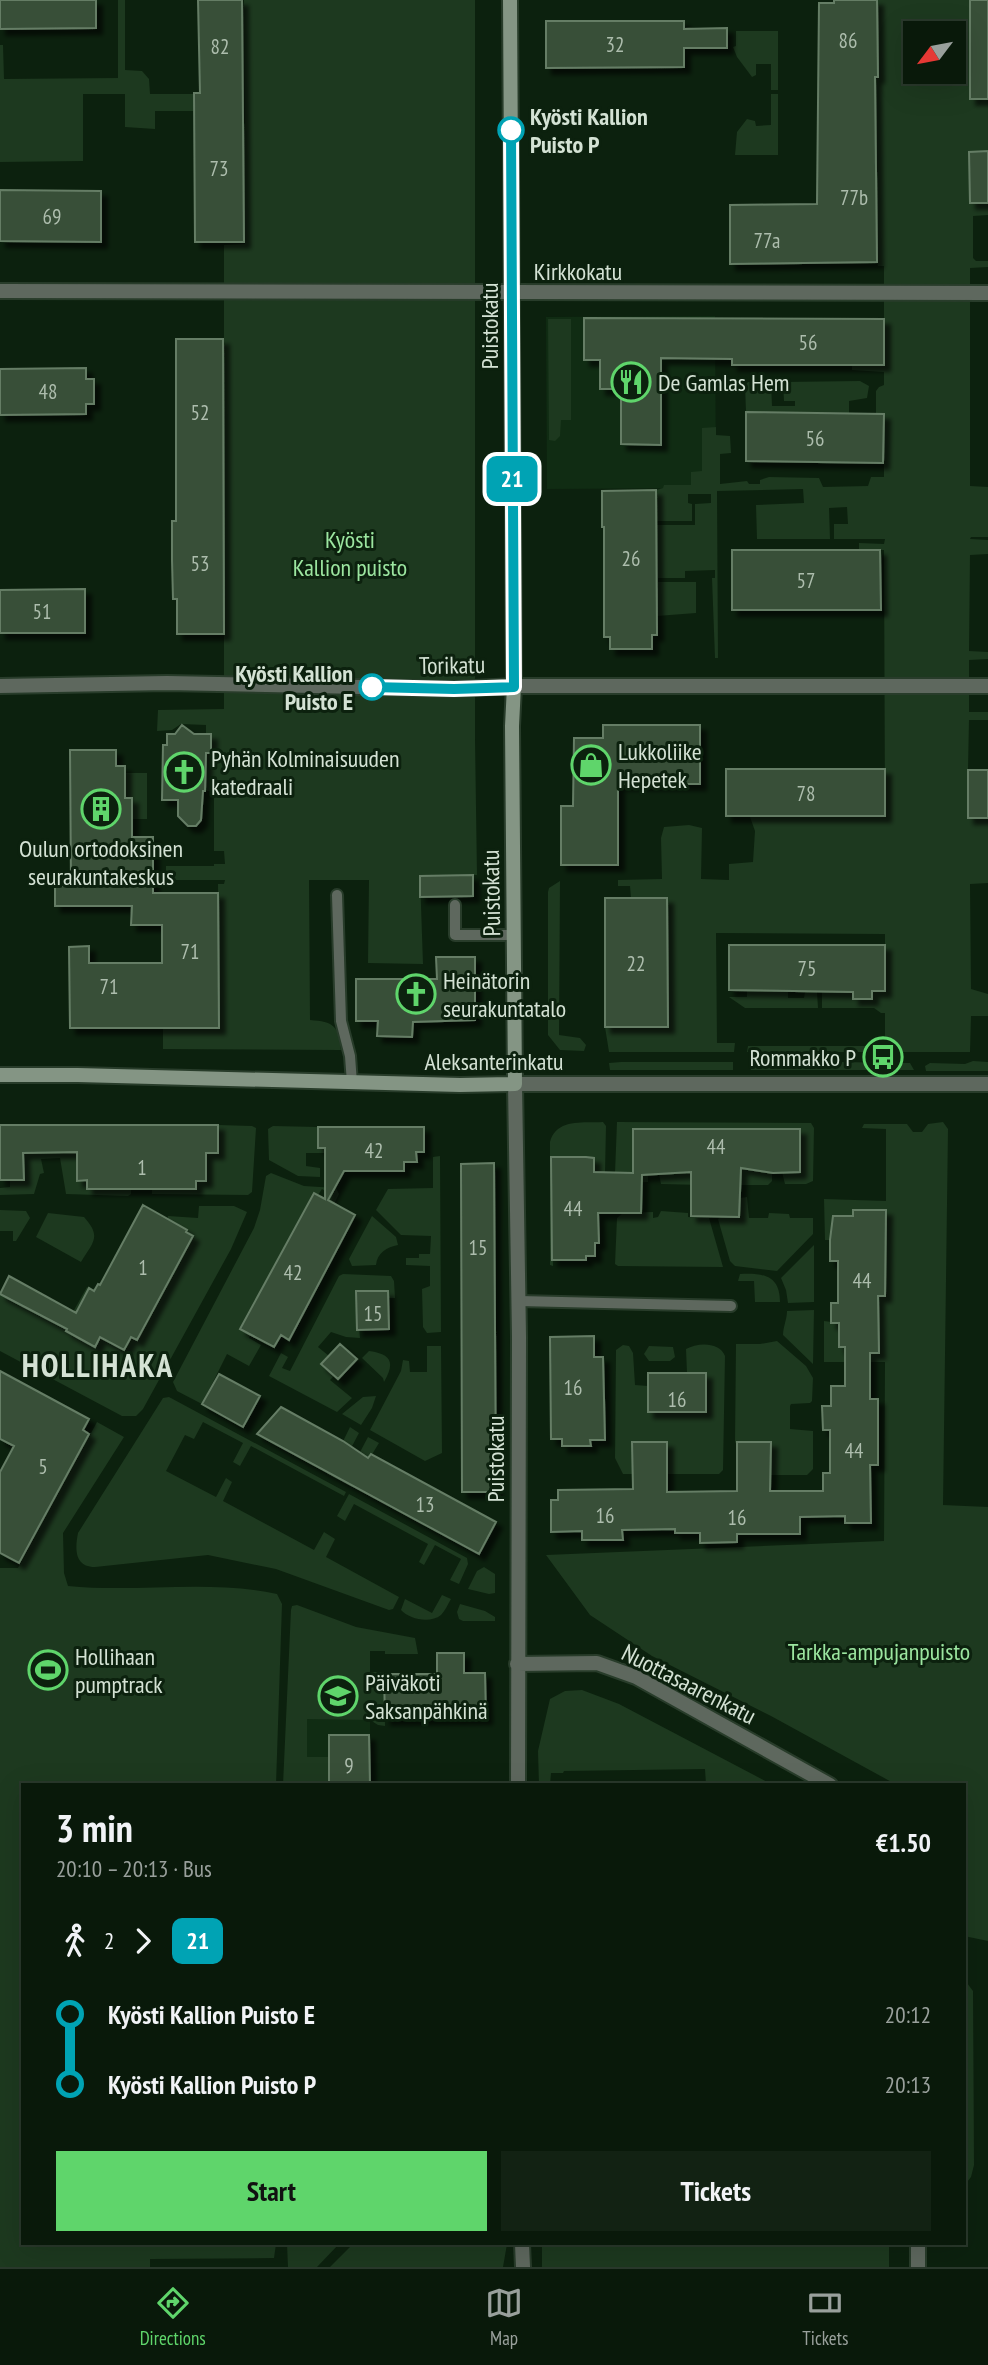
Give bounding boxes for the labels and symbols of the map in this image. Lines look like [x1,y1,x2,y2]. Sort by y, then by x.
north arrow [903,21,966,84]
house number: 86 [839,27,857,54]
house number: 32 [606,31,624,58]
house number: 82 [211,33,229,60]
place label: Kyösti Kallion Puisto P [530,101,648,160]
marker: Kyösti Kallion Puisto P [498,117,524,143]
house number: 73 [210,155,228,182]
house number: 77b [840,184,868,211]
house number: 69 [43,203,61,230]
house number: 77a [753,227,781,254]
street label: Kirkkokatu [534,256,622,287]
street label: Puistokatu [474,283,505,369]
house number: 56 [799,329,817,356]
restaurant icon: De Gamlas Hem [610,361,652,403]
place label: De Gamlas Hem [658,367,789,398]
house number: 48 [39,378,57,405]
house number: 52 [191,399,209,426]
house number: 56 [806,425,824,452]
line badge: 21 [480,456,544,502]
park label: Kyösti Kallion puisto [293,524,407,583]
house number: 26 [622,545,640,572]
house number: 53 [191,550,209,577]
house number: 57 [797,567,815,594]
house number: 51 [33,598,51,625]
street label: Torikatu [419,649,485,681]
place label: Kyösti Kallion Puisto E [235,658,353,717]
marker: Kyösti Kallion Puisto E [359,674,385,700]
place label: Lukkoliike Hepetek [618,736,702,795]
place label: Pyhän Kolminaisuuden katedraali [211,743,399,802]
shop icon: Lukkoliike Hepetek [570,744,612,786]
church icon: Pyhän Kolminaisuuden katedraali [163,751,205,793]
house number: 78 [797,780,815,807]
building icon: Oulun ortodoksinen seurakuntakeskus [80,788,122,830]
place label: Oulun ortodoksinen seurakuntakeskus [19,833,183,892]
street label: Puistokatu [475,849,507,937]
house number: 71 [181,938,199,965]
house number: 22 [627,950,645,977]
house number: 75 [798,955,816,982]
place label: Heinätorin seurakuntatalo [443,965,566,1024]
house number: 71 [100,973,118,1000]
church icon: Heinätorin seurakuntatalo [395,973,437,1015]
bus stop icon: Rommakko P [862,1036,904,1078]
place label: Rommakko P [750,1042,856,1073]
street label: Aleksanterinkatu [425,1046,563,1077]
house number: 44 [707,1133,726,1160]
house number: 42 [365,1137,383,1164]
house number: 1 [137,1154,147,1181]
house number: 44 [564,1195,583,1222]
house number: 15 [469,1234,487,1261]
house number: 1 [138,1254,148,1281]
house number: 42 [284,1259,302,1286]
house number: 44 [853,1267,872,1294]
house number: 15 [364,1300,382,1327]
district label: HOLLIHAKA [22,1344,174,1386]
house number: 16 [564,1374,582,1401]
house number: 16 [668,1386,686,1413]
street label: Puistokatu [480,1416,511,1502]
house number: 44 [845,1437,864,1464]
house number: 5 [38,1453,48,1480]
house number: 13 [416,1491,434,1518]
house number: 16 [596,1502,614,1529]
house number: 16 [728,1504,746,1531]
park label: Tarkka-ampujanpuisto [788,1636,970,1667]
street label: Nuottasaarenkatu [617,1637,761,1731]
place label: Hollihaan pumptrack [75,1641,163,1700]
sports icon: Hollihaan pumptrack [27,1649,69,1691]
place label: Päiväkoti Saksanpähkinä [365,1667,488,1726]
school or university icon: Päiväkoti Saksanpähkinä [317,1675,359,1717]
house number: 9 [344,1752,354,1779]

